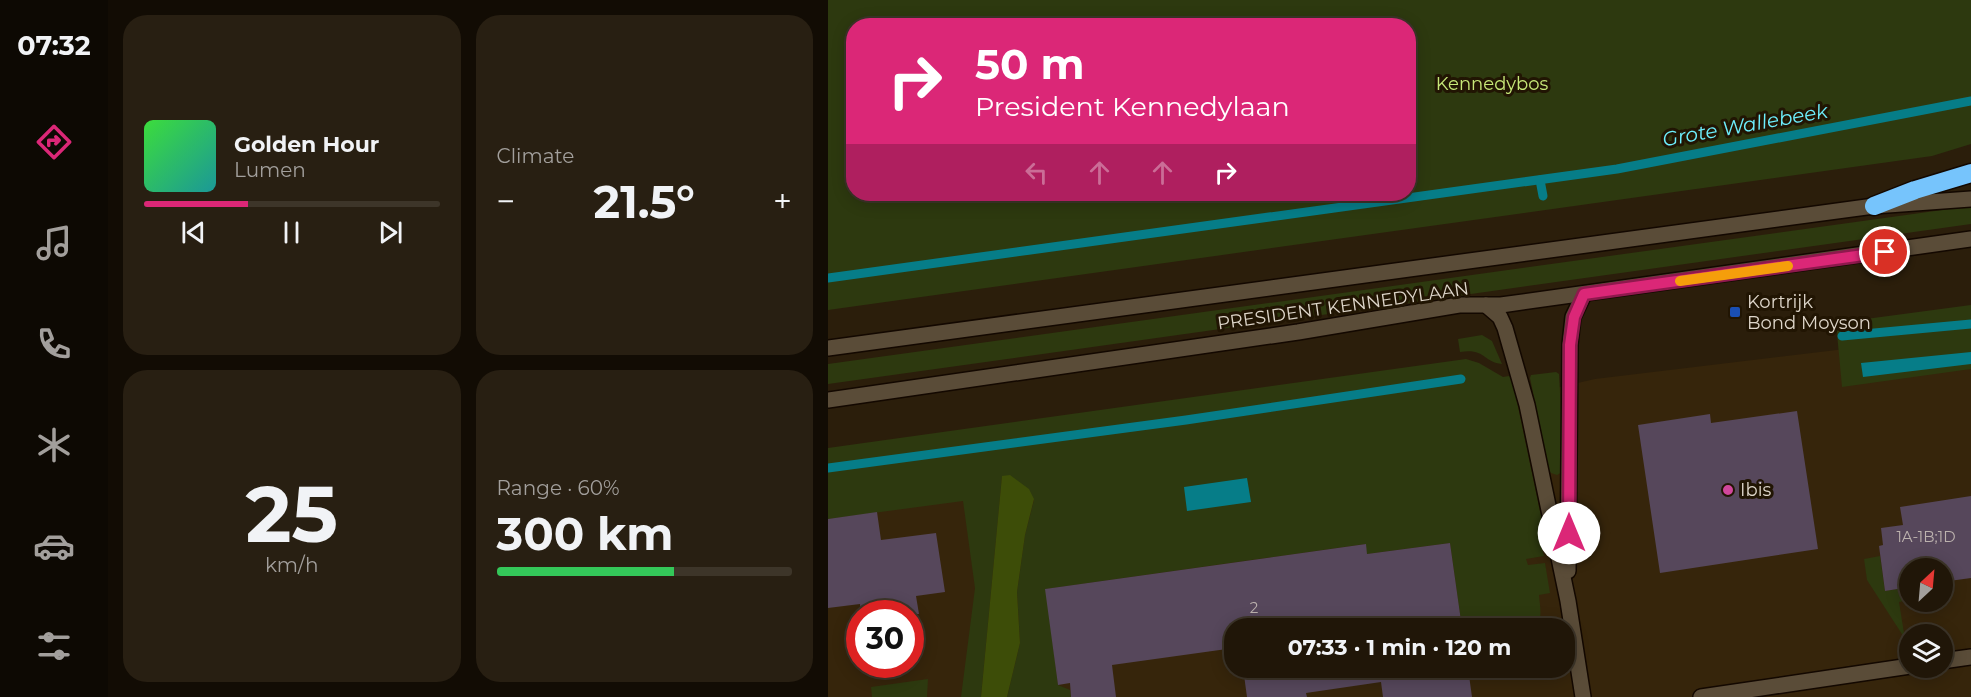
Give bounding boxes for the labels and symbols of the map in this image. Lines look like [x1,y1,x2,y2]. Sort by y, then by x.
park label: Kennedybos [1436,73,1549,95]
water label: Grote Wallebeek [1660,98,1831,151]
pin [1859,226,1910,277]
street label: PRESIDENT KENNEDYLAAN [1216,277,1470,335]
place label: Kortrijk Bond Moyson [1747,291,1871,334]
marker: Kortrijk Bond Moyson [1728,305,1742,319]
place label: Ibis [1740,479,1771,501]
marker: Ibis [1721,483,1735,497]
position arrow [1537,501,1601,565]
house number: 1A-1B;1D [1896,527,1956,546]
north arrow [1899,558,1953,612]
house number: 2 [1250,598,1258,617]
speed limit sign: 30 [846,600,924,678]

